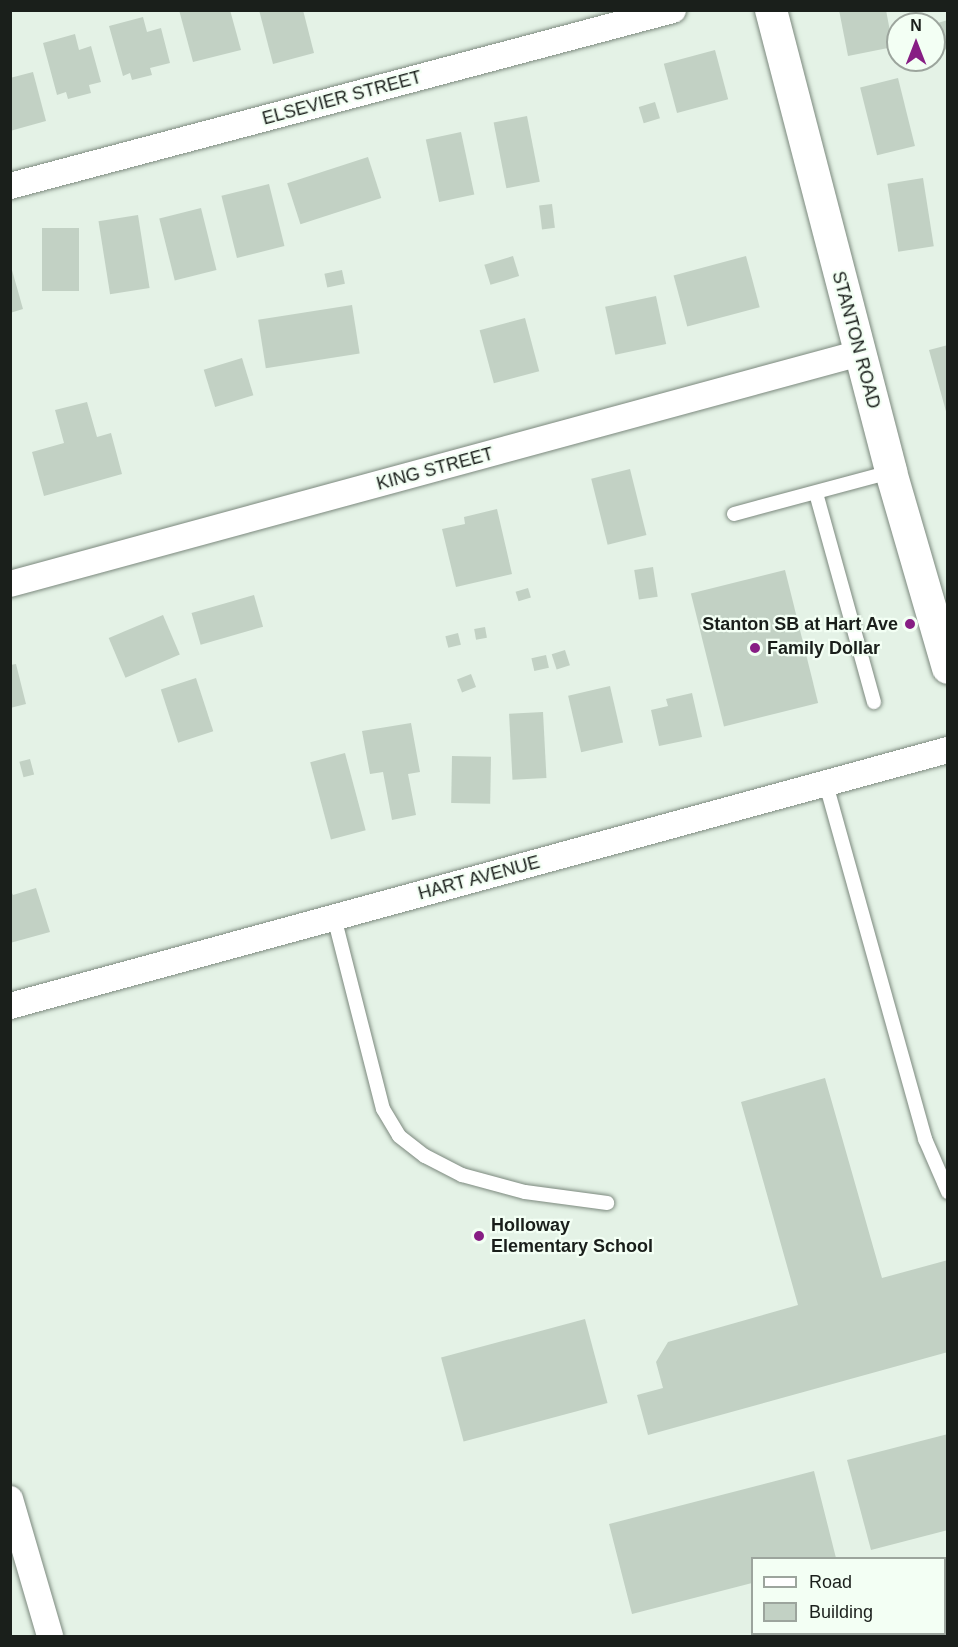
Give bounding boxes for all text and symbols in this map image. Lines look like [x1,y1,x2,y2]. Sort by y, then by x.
north arrow [886,12,946,72]
text: N [910,17,922,34]
street label: ELSEVIER STREET [260,66,424,130]
street label: STANTON ROAD [827,269,885,411]
street label: KING STREET [374,443,496,495]
place label: Stanton SB at Hart Ave [702,613,898,635]
marker: Stanton SB at Hart Ave [903,617,917,631]
place label: Family Dollar [767,637,880,659]
marker: Family Dollar [748,641,762,655]
street label: HART AVENUE [415,851,543,905]
place label: Holloway Elementary School [491,1215,653,1258]
marker: Holloway Elementary School [472,1229,486,1243]
legend [751,1557,946,1635]
text: Road [809,1572,852,1592]
text: Building [809,1602,873,1622]

